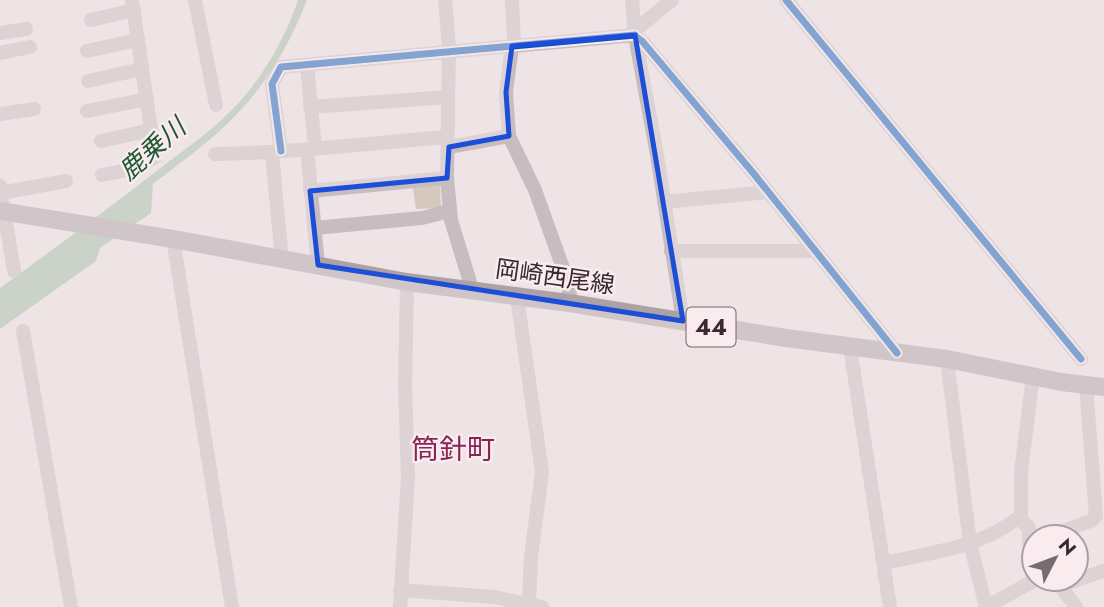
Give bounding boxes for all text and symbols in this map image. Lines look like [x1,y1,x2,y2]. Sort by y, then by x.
water label: 鹿乗川 [110,107,196,189]
street label: 岡崎西尾線 [493,251,617,302]
road number: 44 [686,308,736,346]
district label: 筒針町 [411,429,495,470]
north arrow [1020,523,1090,593]
text: N [1052,532,1082,562]

